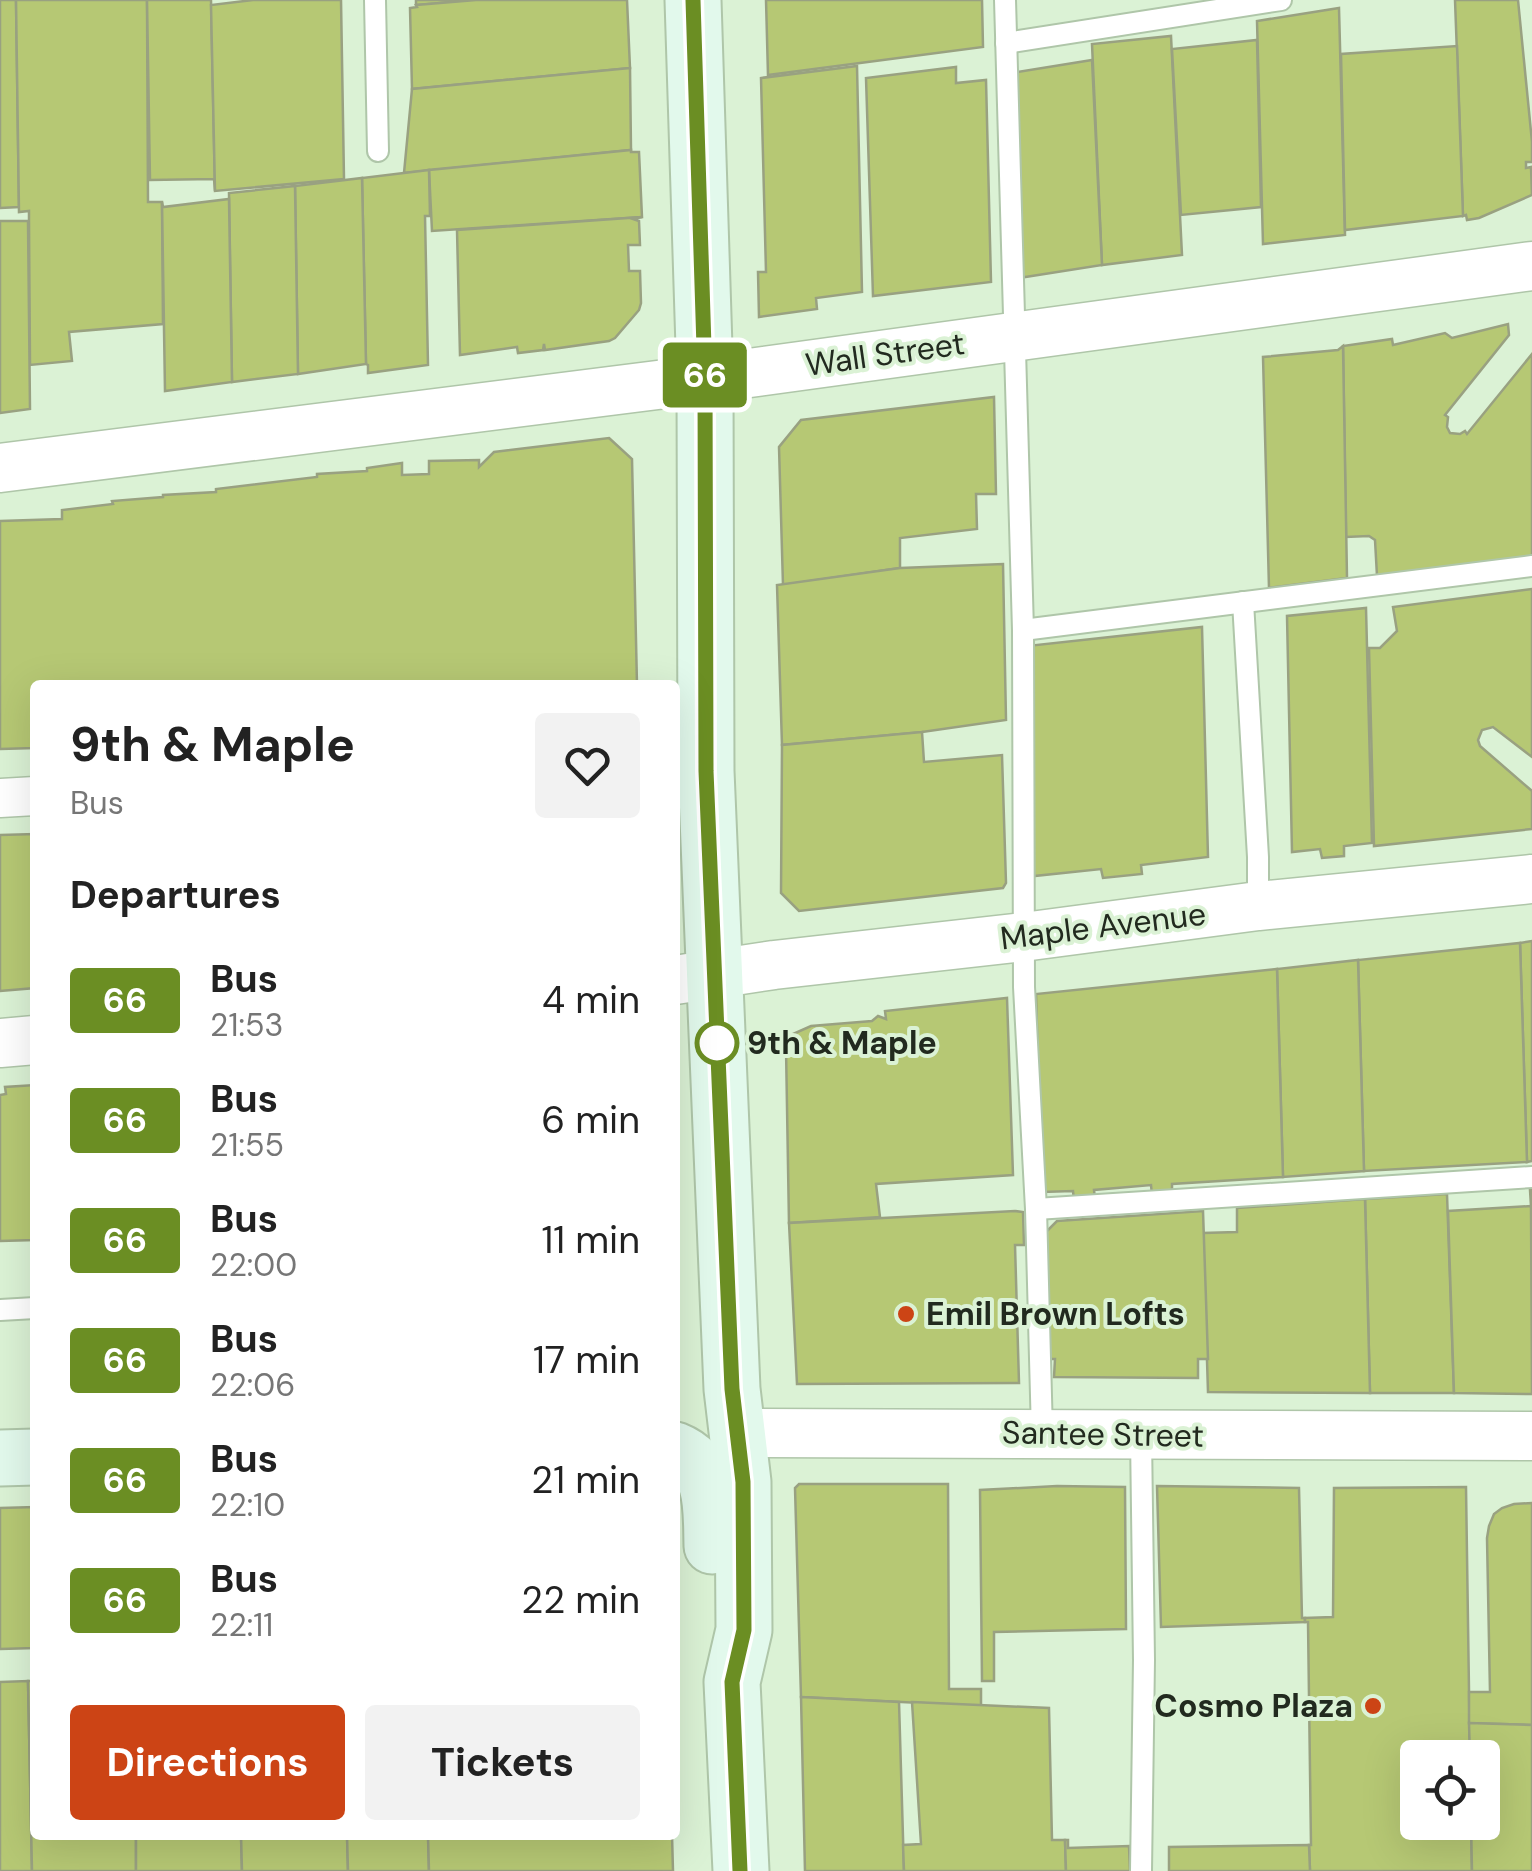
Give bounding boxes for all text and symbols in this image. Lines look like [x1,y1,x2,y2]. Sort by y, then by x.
street label: Wall Street [803,322,967,386]
line badge: 66 [660,342,750,408]
text: 66 [683,352,727,398]
text: 9th & Maple [70,713,355,776]
button: heart [535,713,640,818]
text: Bus [70,782,124,824]
text: Departures [70,870,281,920]
street label: Maple Avenue [998,893,1208,959]
text: Bus [210,954,278,1004]
text: 4 min [542,975,640,1025]
text: 66 [103,977,147,1023]
text: 21:53 [210,1004,283,1046]
marker: 9th & Maple [696,1022,738,1064]
place label: 9th & Maple [747,1022,937,1064]
text: Bus [210,1074,278,1124]
text: 6 min [541,1095,640,1145]
text: 66 [103,1097,147,1143]
text: 21:55 [210,1124,284,1166]
text: Bus [210,1194,278,1244]
text: 11 min [541,1215,640,1265]
text: 66 [103,1217,147,1263]
text: 22:00 [210,1244,297,1286]
place label: Emil Brown Lofts [926,1293,1185,1335]
marker: Emil Brown Lofts [895,1303,917,1325]
text: Bus [210,1314,278,1364]
text: 17 min [533,1335,640,1385]
text: 66 [103,1337,147,1383]
text: 22:06 [210,1364,295,1406]
street label: Santee Street [1002,1411,1204,1457]
text: Bus [210,1434,278,1484]
text: 21 min [531,1455,640,1505]
text: 66 [103,1457,147,1503]
text: 22:10 [210,1484,285,1526]
text: Bus [210,1554,278,1604]
text: 22 min [521,1575,640,1625]
text: 66 [103,1577,147,1623]
text: 22:11 [210,1604,273,1646]
place label: Cosmo Plaza [1154,1685,1353,1727]
marker: Cosmo Plaza [1362,1695,1384,1717]
button: Directions [70,1705,345,1820]
button: Tickets [365,1705,640,1820]
map controls [1400,1740,1500,1840]
button: locate [1400,1740,1500,1840]

